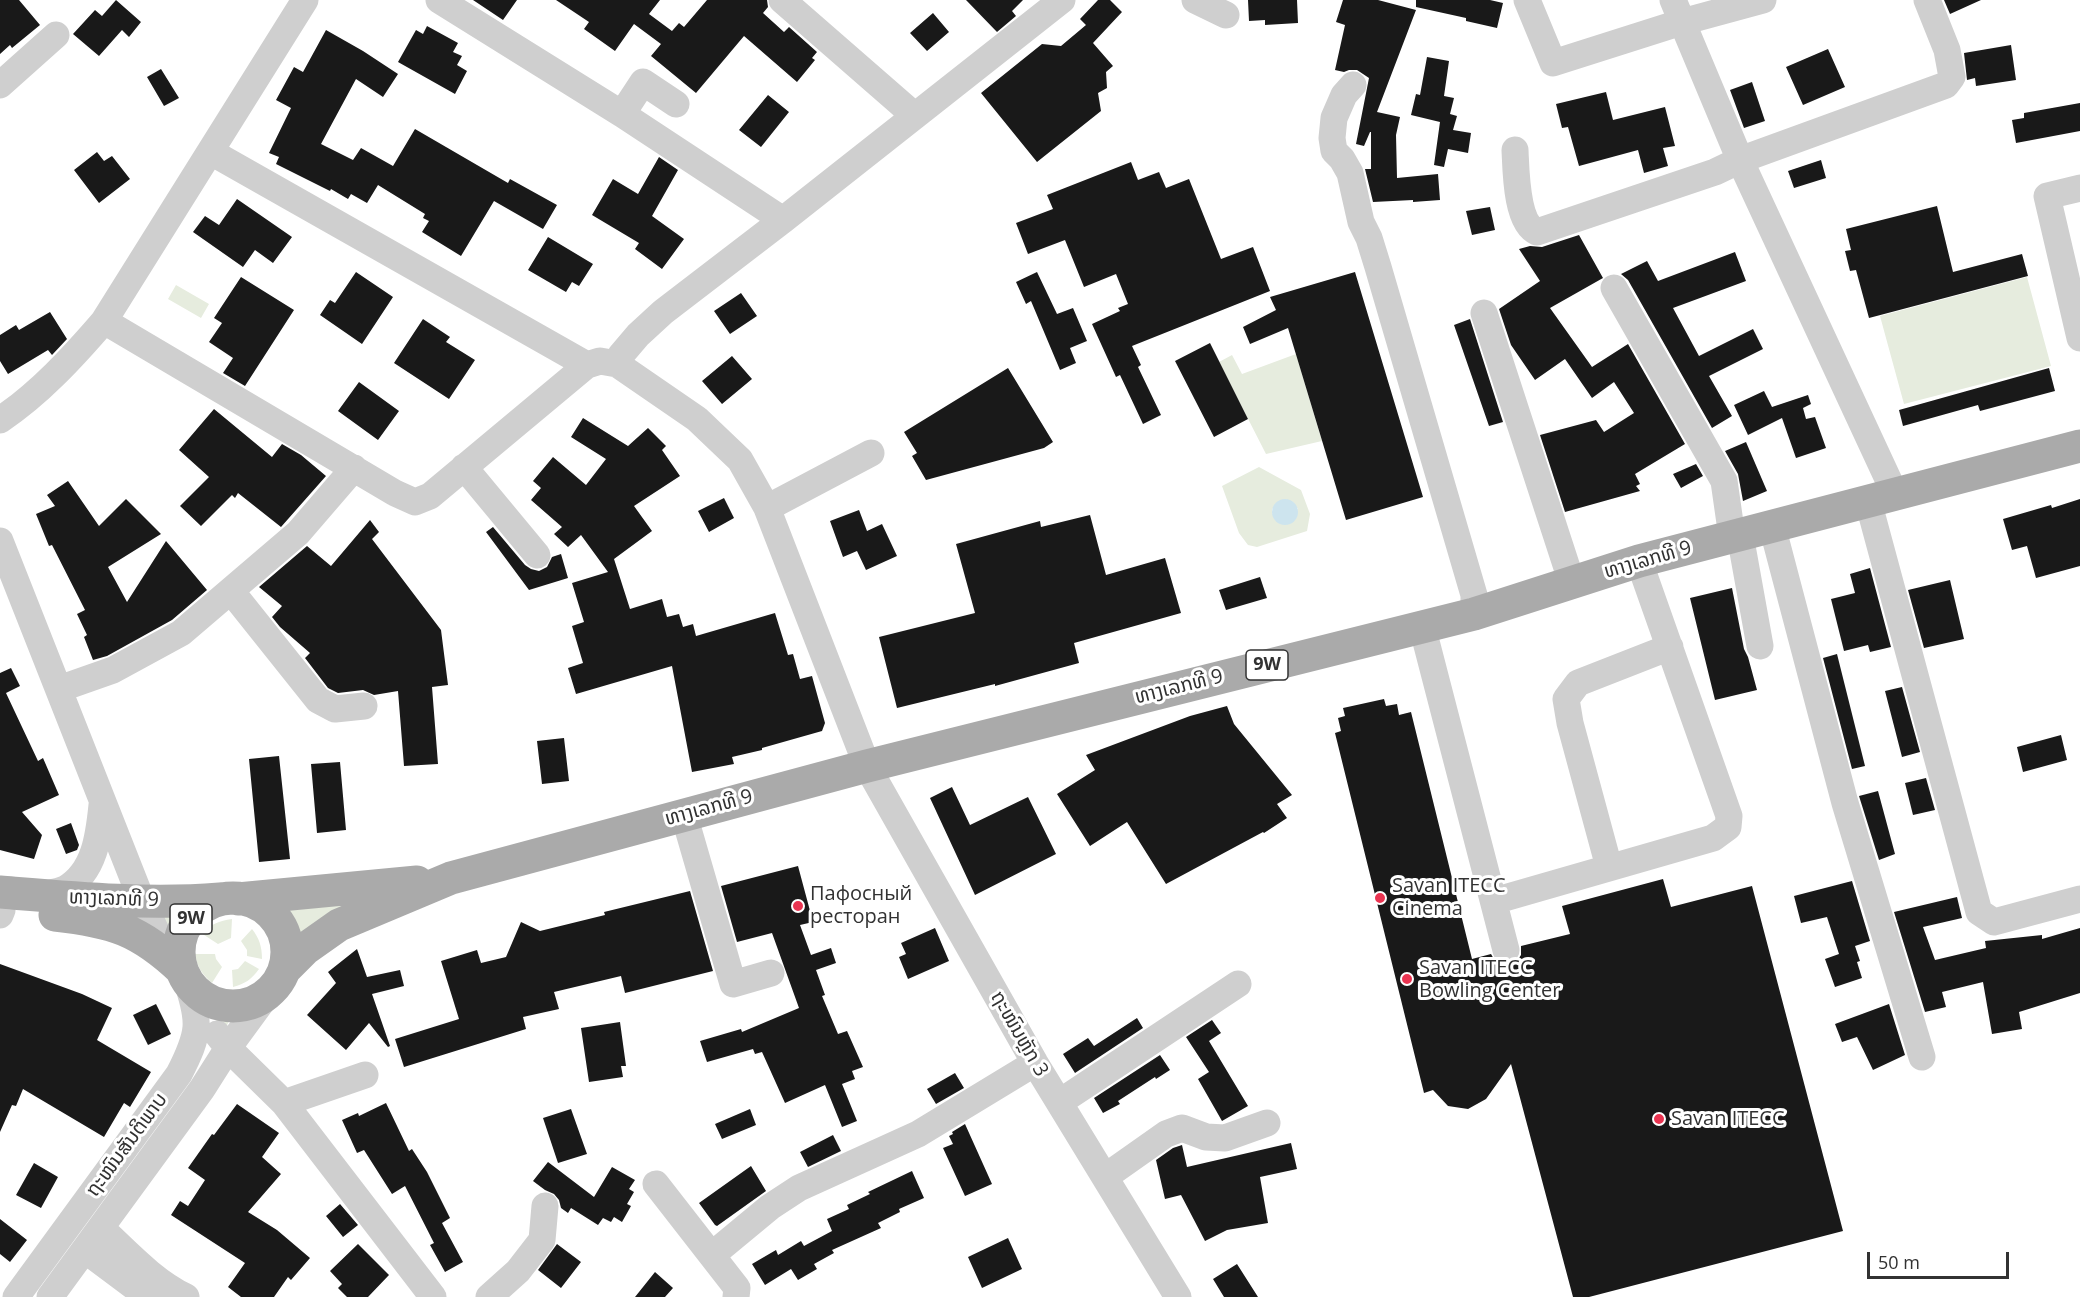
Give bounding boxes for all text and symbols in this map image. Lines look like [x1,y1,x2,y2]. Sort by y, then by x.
street label: ທາງເລກທີ 9 [1601,536,1695,584]
road number: 9W [1246,650,1288,680]
street label: ທາງເລກທີ 9 [1132,664,1226,710]
street label: ທາງເລກທີ 9 [662,785,756,831]
place label: Savan ITECC Cinema [1392,874,1506,921]
place label: Пафосный ресторан [810,882,912,929]
street label: ທາງເລກທີ 9 [69,885,159,913]
marker: Savan ITECC Cinema [1373,891,1387,905]
marker: Пафосный ресторан [791,899,805,913]
road number: 9W [170,904,212,934]
place label: Savan ITECC Bowling Center [1419,956,1560,1003]
marker: Savan ITECC Bowling Center [1400,972,1414,986]
street label: ຖະໜົນຫຼັກ 3 [985,987,1053,1081]
street label: ຖະໜົນສັນຕິພາບ [81,1088,173,1202]
place label: Savan ITECC [1671,1107,1785,1131]
marker: Savan ITECC [1652,1112,1666,1126]
scale bar [1870,1240,2012,1278]
text: 50 m [1878,1250,1920,1274]

